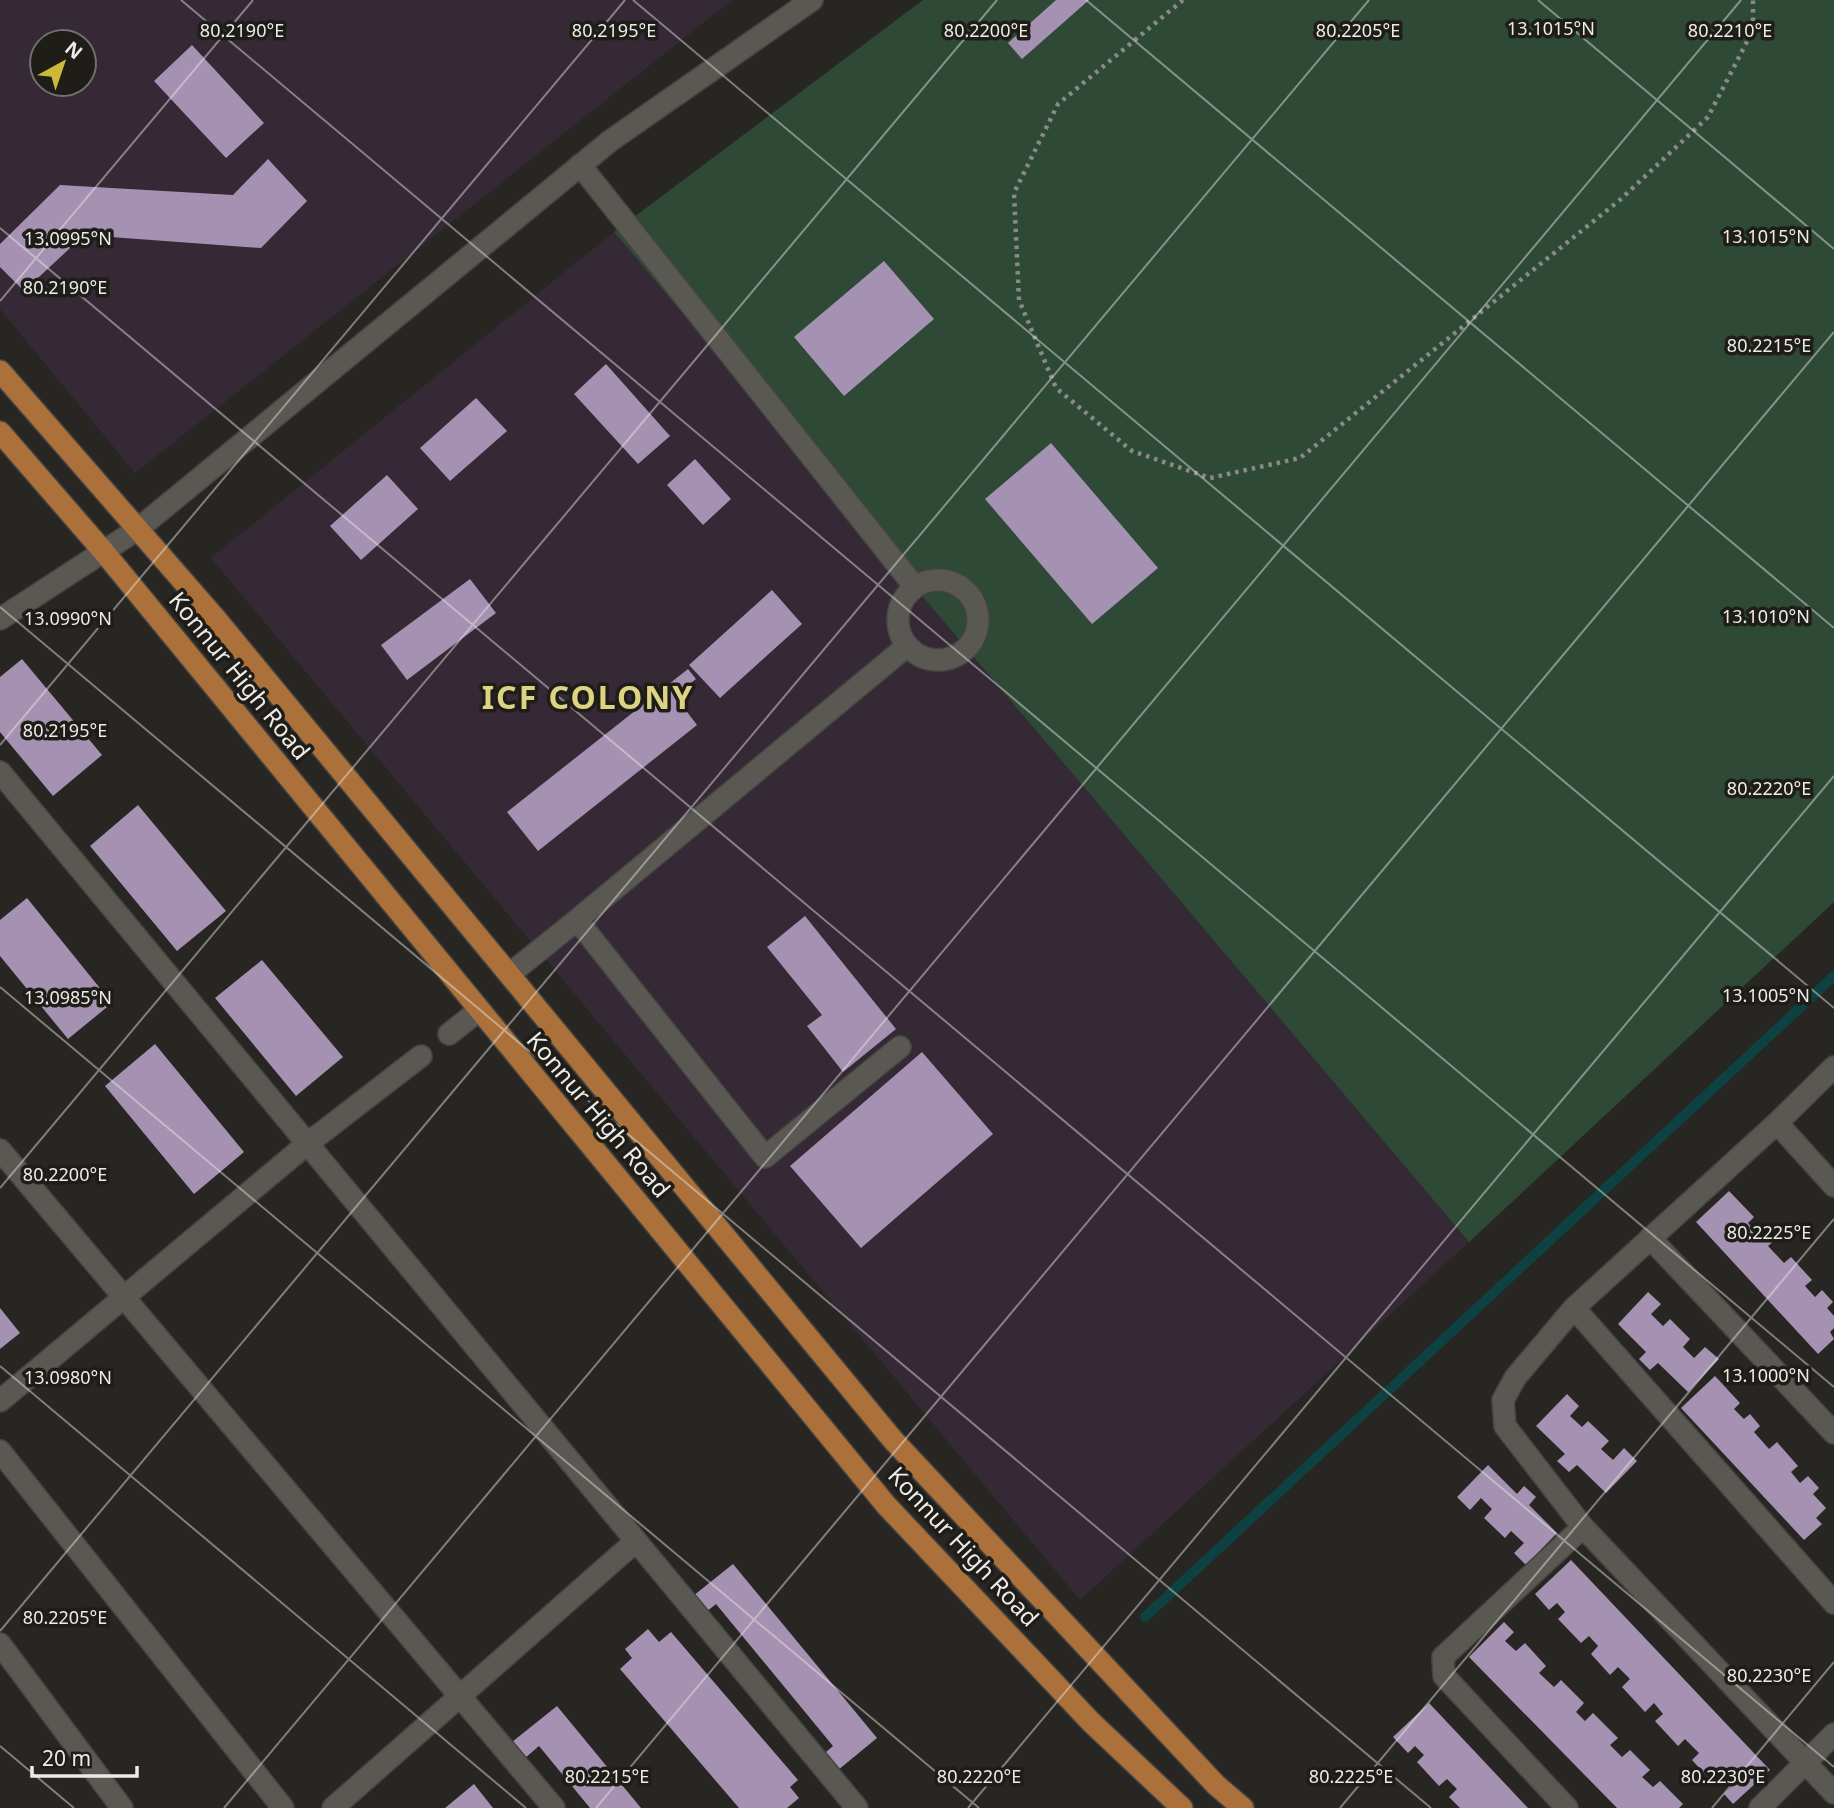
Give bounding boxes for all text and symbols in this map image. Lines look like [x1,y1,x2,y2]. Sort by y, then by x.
text: 13.1015°N [1507,16,1595,40]
text: 80.2190°E [200,18,284,42]
text: 80.2195°E [572,18,656,42]
text: 80.2200°E [944,18,1028,42]
text: 80.2205°E [1316,18,1400,42]
text: 80.2210°E [1688,18,1772,42]
north arrow [28,28,98,98]
text: N [60,35,88,65]
text: 13.1015°N [1722,224,1810,248]
text: 13.0995°N [24,226,112,250]
text: 80.2190°E [23,275,107,299]
text: 80.2215°E [1727,333,1811,357]
street label: Konnur High Road [162,584,318,766]
text: 13.1010°N [1722,604,1810,628]
text: 13.0990°N [24,606,112,630]
district label: ICF COLONY [482,675,694,718]
text: 80.2195°E [23,718,107,742]
text: 80.2220°E [1727,776,1811,800]
text: 13.1005°N [1722,983,1810,1007]
text: 13.0985°N [24,985,112,1009]
street label: Konnur High Road [520,1024,678,1204]
text: 80.2200°E [23,1162,107,1186]
text: 80.2225°E [1727,1220,1811,1244]
text: 13.1000°N [1722,1363,1810,1387]
text: 13.0980°N [24,1365,112,1389]
street label: Konnur High Road [881,1459,1047,1633]
text: 80.2205°E [23,1605,107,1629]
text: 80.2230°E [1727,1663,1811,1687]
scale bar [32,1734,136,1778]
text: 20 m [42,1744,91,1772]
text: 80.2215°E [565,1764,649,1788]
text: 80.2220°E [937,1764,1021,1788]
text: 80.2225°E [1309,1764,1393,1788]
text: 80.2230°E [1681,1764,1765,1788]

